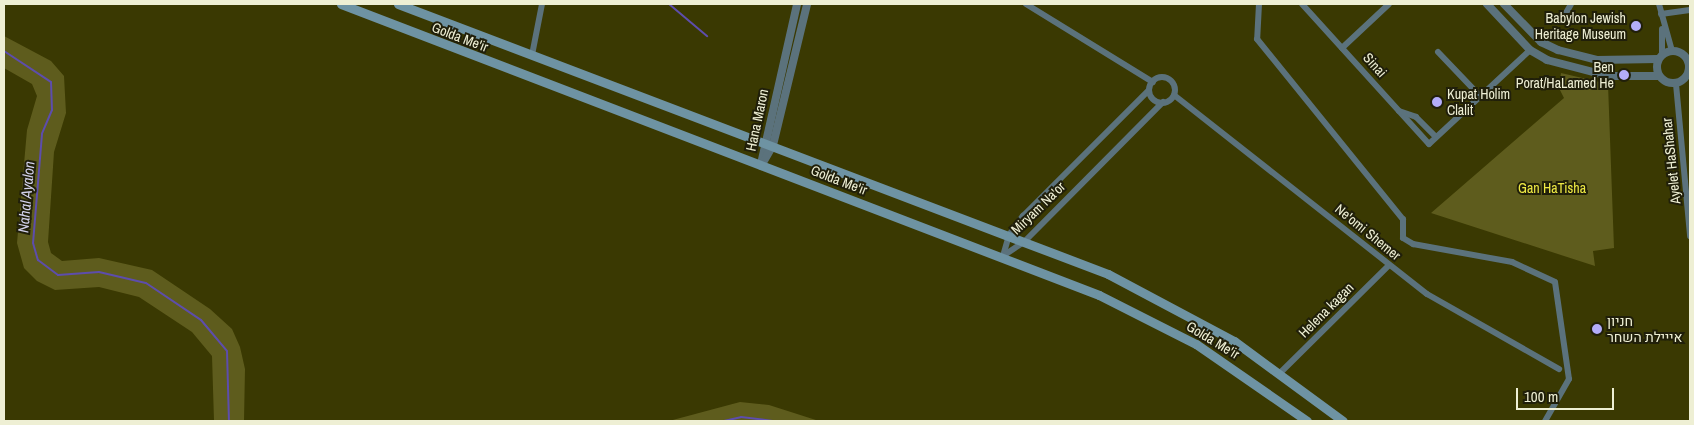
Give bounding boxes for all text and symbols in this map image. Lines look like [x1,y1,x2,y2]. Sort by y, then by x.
place label: Babylon Jewish Heritage Museum [1535,10,1626,42]
street label: Golda Me'ir [429,19,491,55]
marker: Babylon Jewish Heritage Museum [1630,20,1642,32]
street label: Sinai [1360,49,1390,81]
place label: Ben Porat/HaLamed He [1516,59,1614,92]
marker: Ben Porat/HaLamed He [1618,69,1630,81]
place label: Kupat Holim Clalit [1447,86,1510,118]
street label: Hana Maron [742,87,772,153]
marker: Kupat Holim Clalit [1431,96,1443,108]
street label: Ayelet HaShahar [1658,117,1684,205]
water label: Nahal Ayalon [14,160,38,234]
street label: Golda Me'ir [808,162,870,198]
street label: Miryam Na'or [1008,178,1068,238]
park label: Gan HaTisha [1518,180,1586,196]
street label: Ne'omi Shemer [1332,200,1404,264]
street label: Helena kagan [1295,279,1357,341]
place label: חניון אייילת השחר [1607,313,1682,346]
street label: Golda Me'ir [1183,318,1243,362]
marker: חניון אייילת השחר [1591,323,1603,335]
scale bar [1519,378,1616,410]
text: 100 m [1524,386,1558,407]

